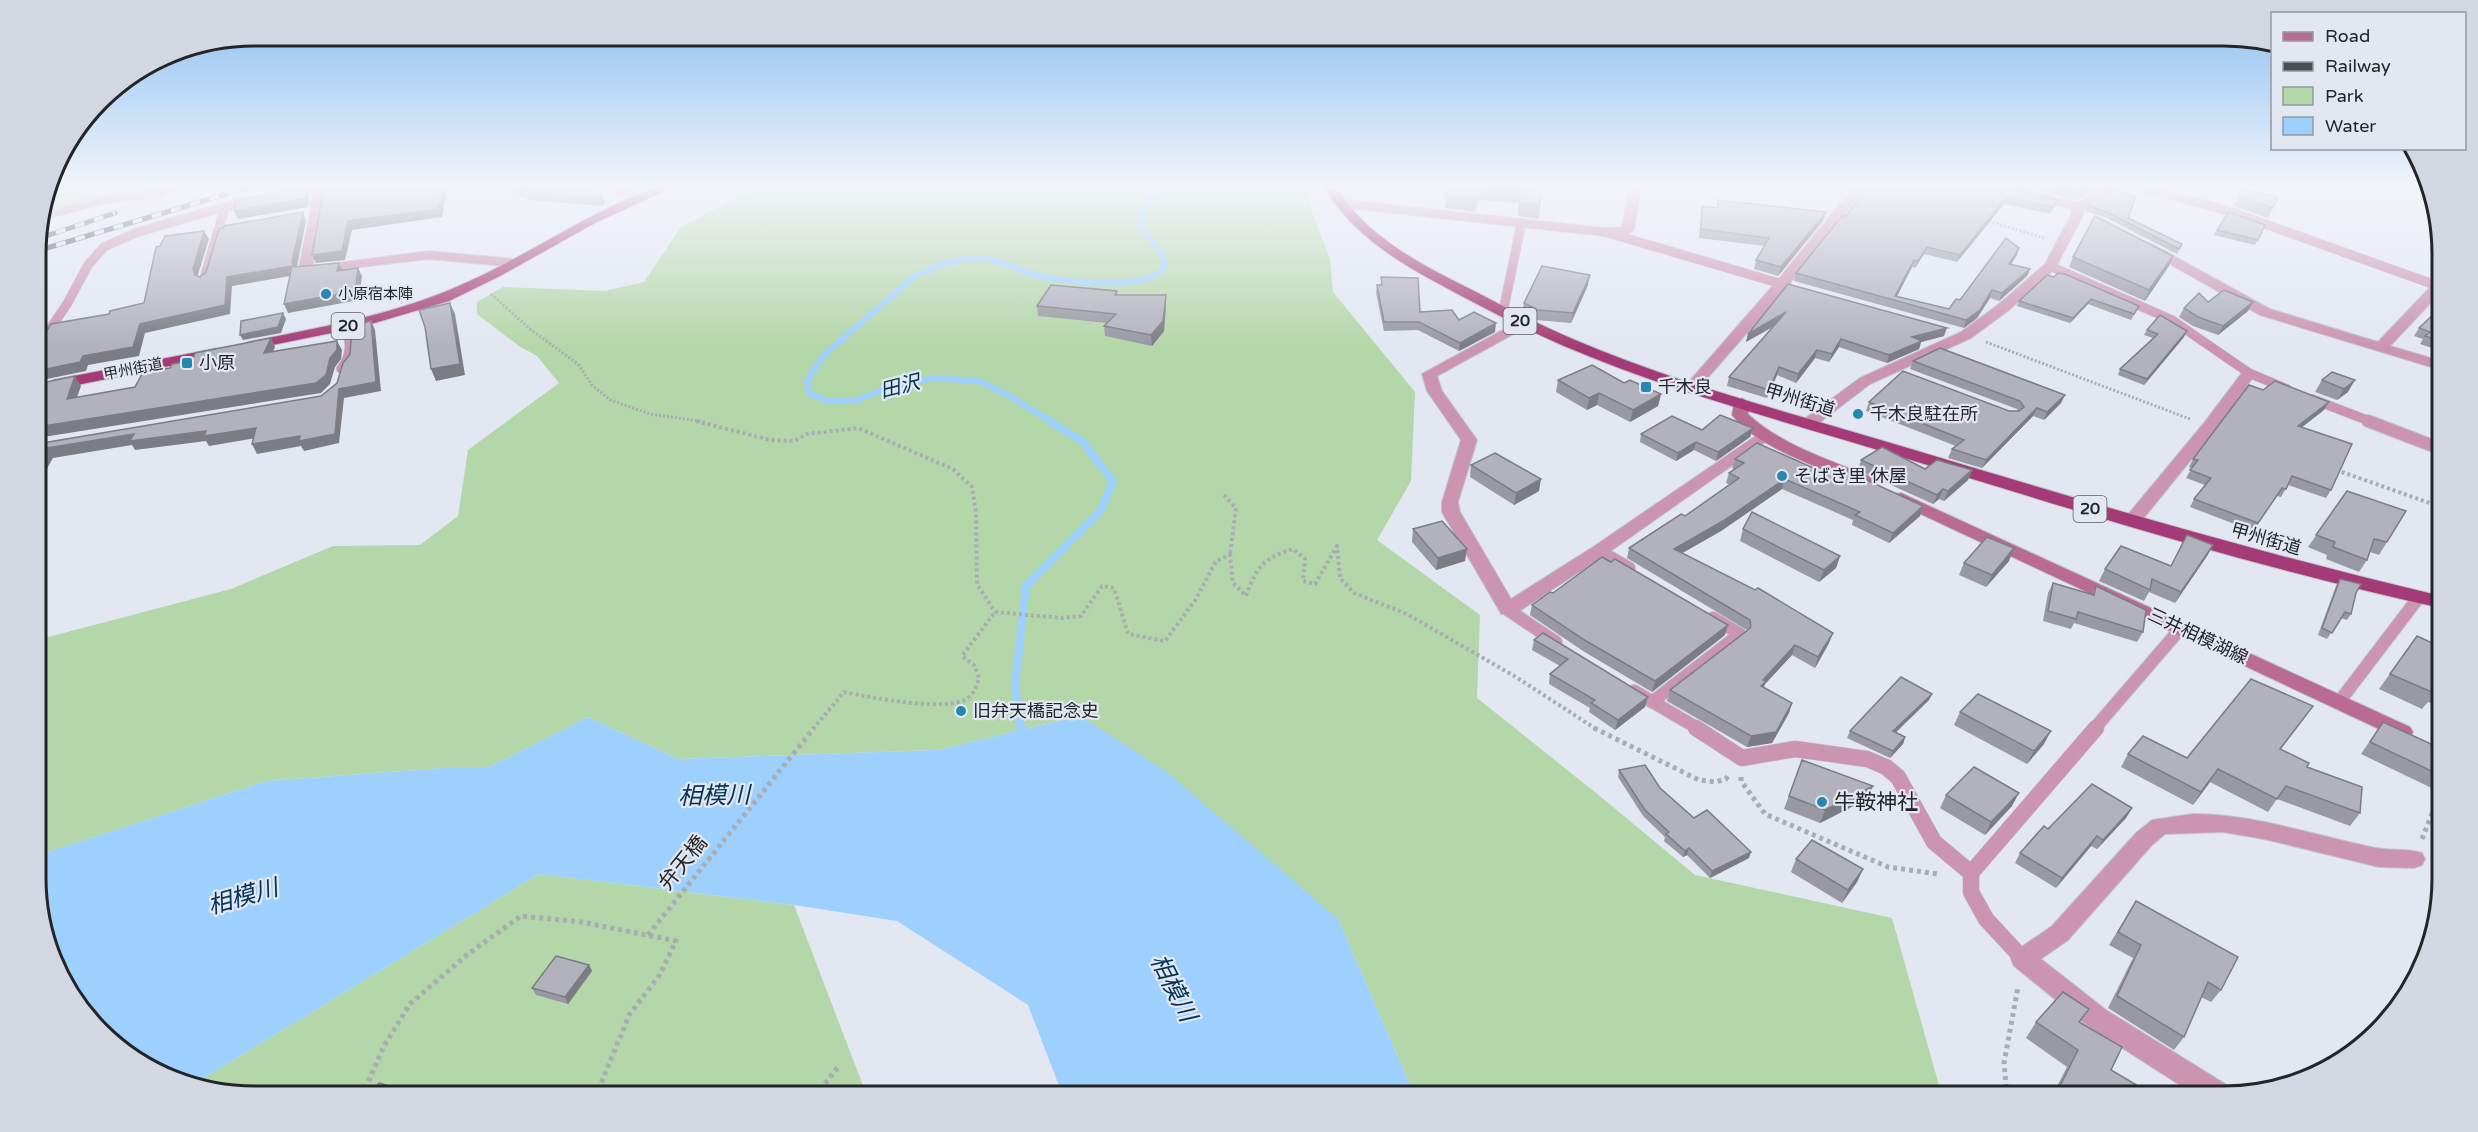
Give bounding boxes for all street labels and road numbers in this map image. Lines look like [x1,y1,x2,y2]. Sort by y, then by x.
road number: 20 [1504,308,1537,334]
road number: 20 [332,313,364,339]
street label: 甲州街道 [102,354,164,384]
street label: 甲州街道 [1762,379,1838,421]
road number: 20 [2074,496,2106,522]
street label: 甲州街道 [2228,519,2304,559]
street label: 三井相模湖線 [2144,603,2252,669]
street label: 弁天橋 [653,831,713,895]

